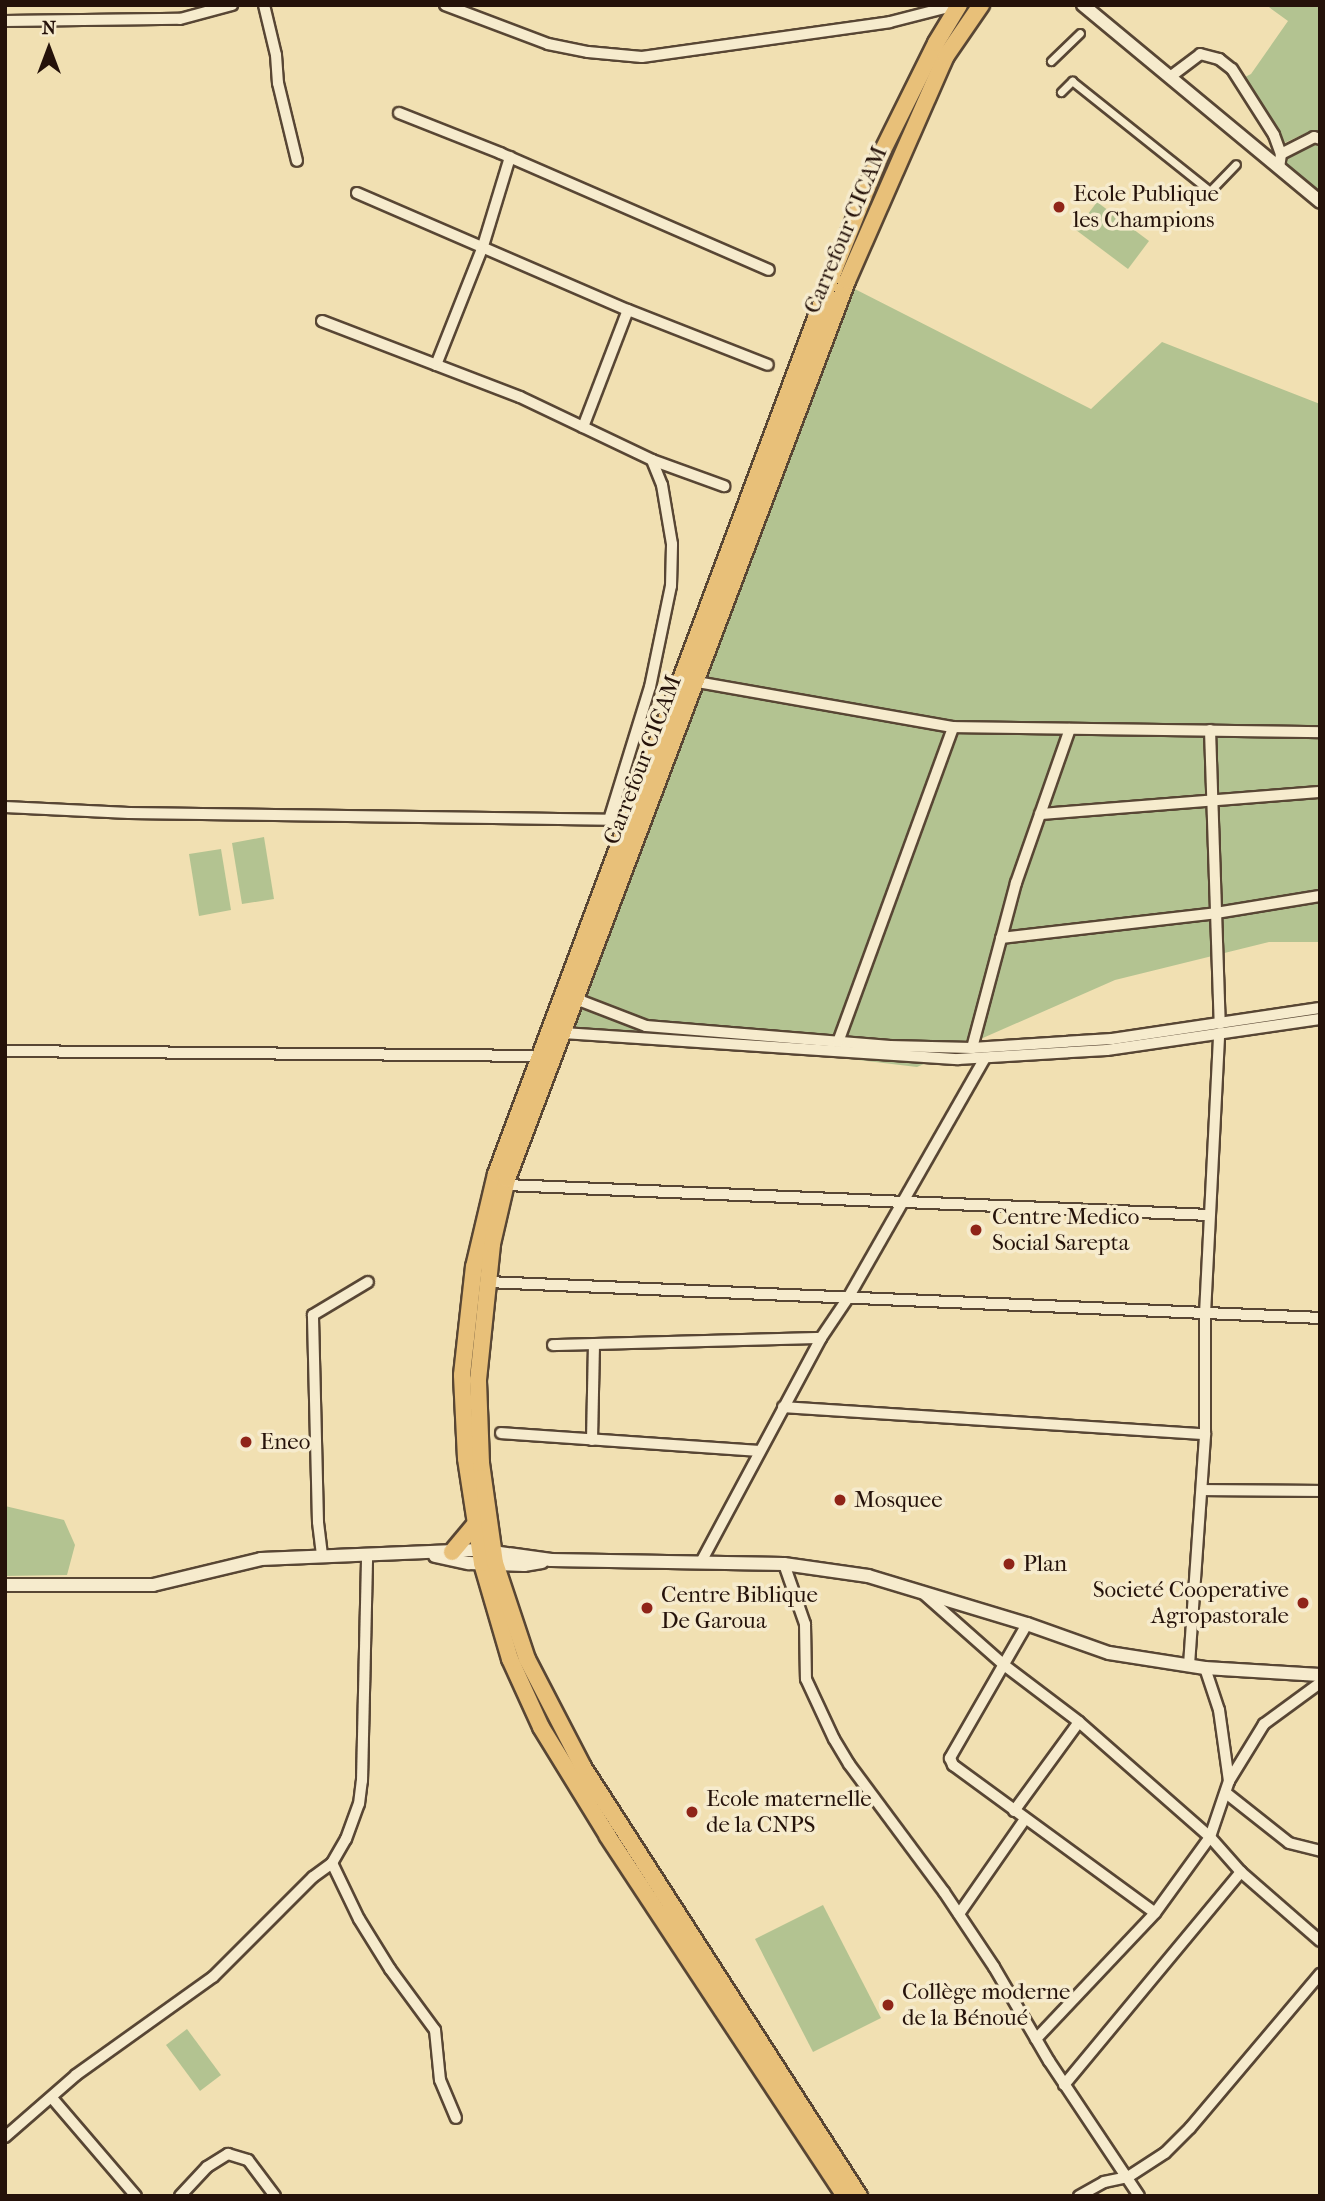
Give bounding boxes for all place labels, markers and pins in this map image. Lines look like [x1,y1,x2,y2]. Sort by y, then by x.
place label: Ecole Publique les Champions [1073,180,1219,234]
marker: Ecole Publique les Champions [1051,199,1067,215]
place label: Centre Medico Social Sarepta [992,1203,1139,1257]
marker: Centre Medico Social Sarepta [966,1220,986,1240]
place label: Eneo [260,1428,310,1456]
marker: Eneo [238,1434,254,1450]
place label: Mosquee [854,1486,943,1514]
marker: Mosquee [832,1492,848,1508]
place label: Plan [1023,1550,1067,1578]
marker: Plan [1001,1556,1017,1572]
place label: Societé Cooperative Agropastorale [1093,1576,1289,1630]
place label: Centre Biblique De Garoua [661,1581,818,1635]
marker: Societé Cooperative Agropastorale [1295,1595,1311,1611]
marker: Centre Biblique De Garoua [639,1600,655,1616]
place label: Ecole maternelle de la CNPS [706,1785,872,1839]
marker: Ecole maternelle de la CNPS [684,1804,700,1820]
place label: Collège moderne de la Bénoué [902,1978,1070,2032]
marker: Collège moderne de la Bénoué [880,1997,896,2013]

